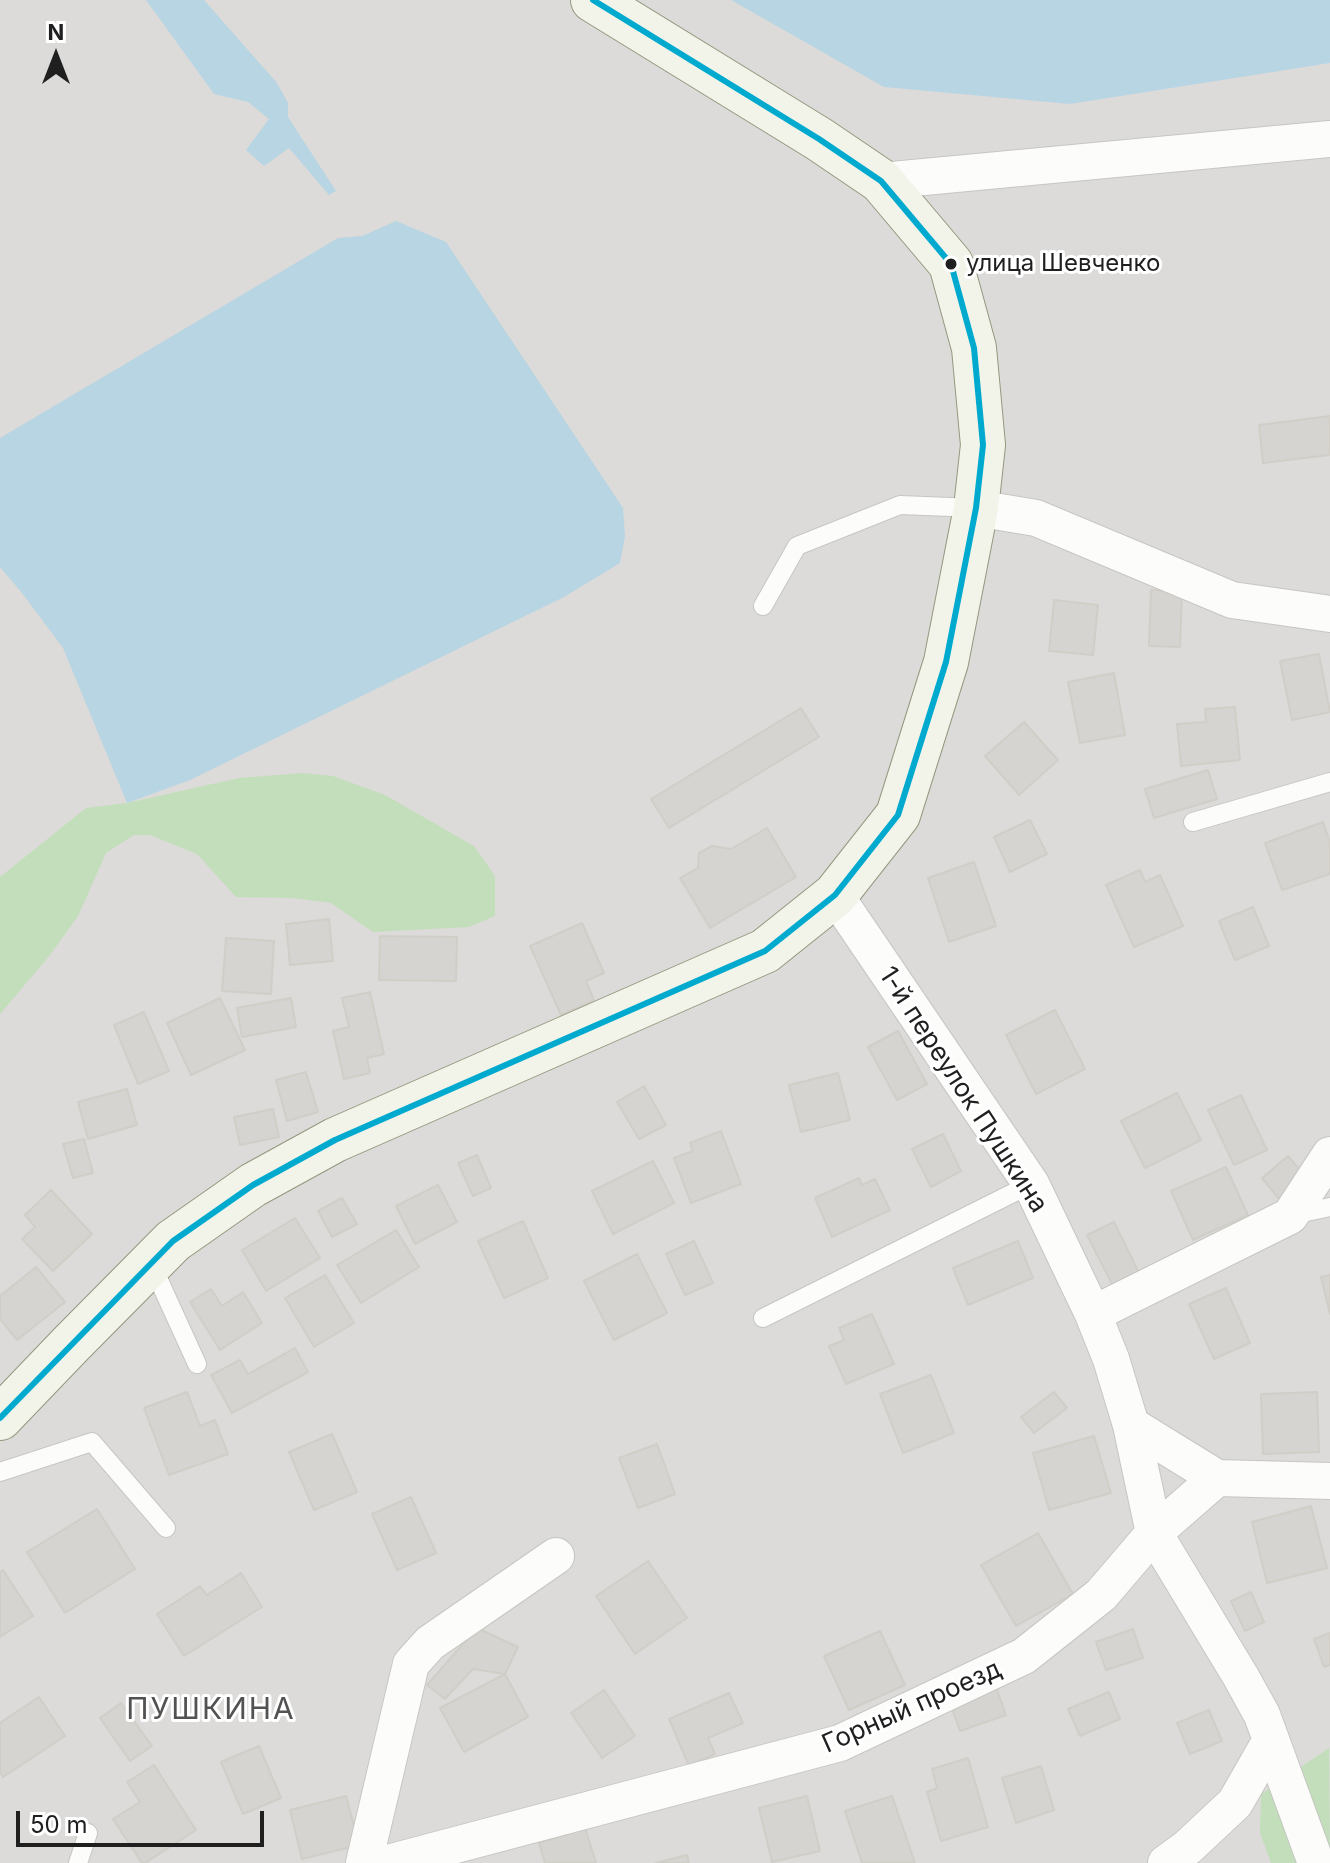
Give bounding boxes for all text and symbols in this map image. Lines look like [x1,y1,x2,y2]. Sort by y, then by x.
north arrow [16,16,96,96]
text: N [48,19,64,45]
place label: улица Шевченко [966,250,1160,278]
marker: улица Шевченко [943,256,959,272]
street label: 1-й переулок Пушкина [872,961,1054,1219]
street label: Горный проезд [818,1654,1006,1760]
district label: ПУШКИНА [126,1692,296,1728]
scale bar [20,1795,268,1845]
text: 50 m [30,1810,88,1839]

